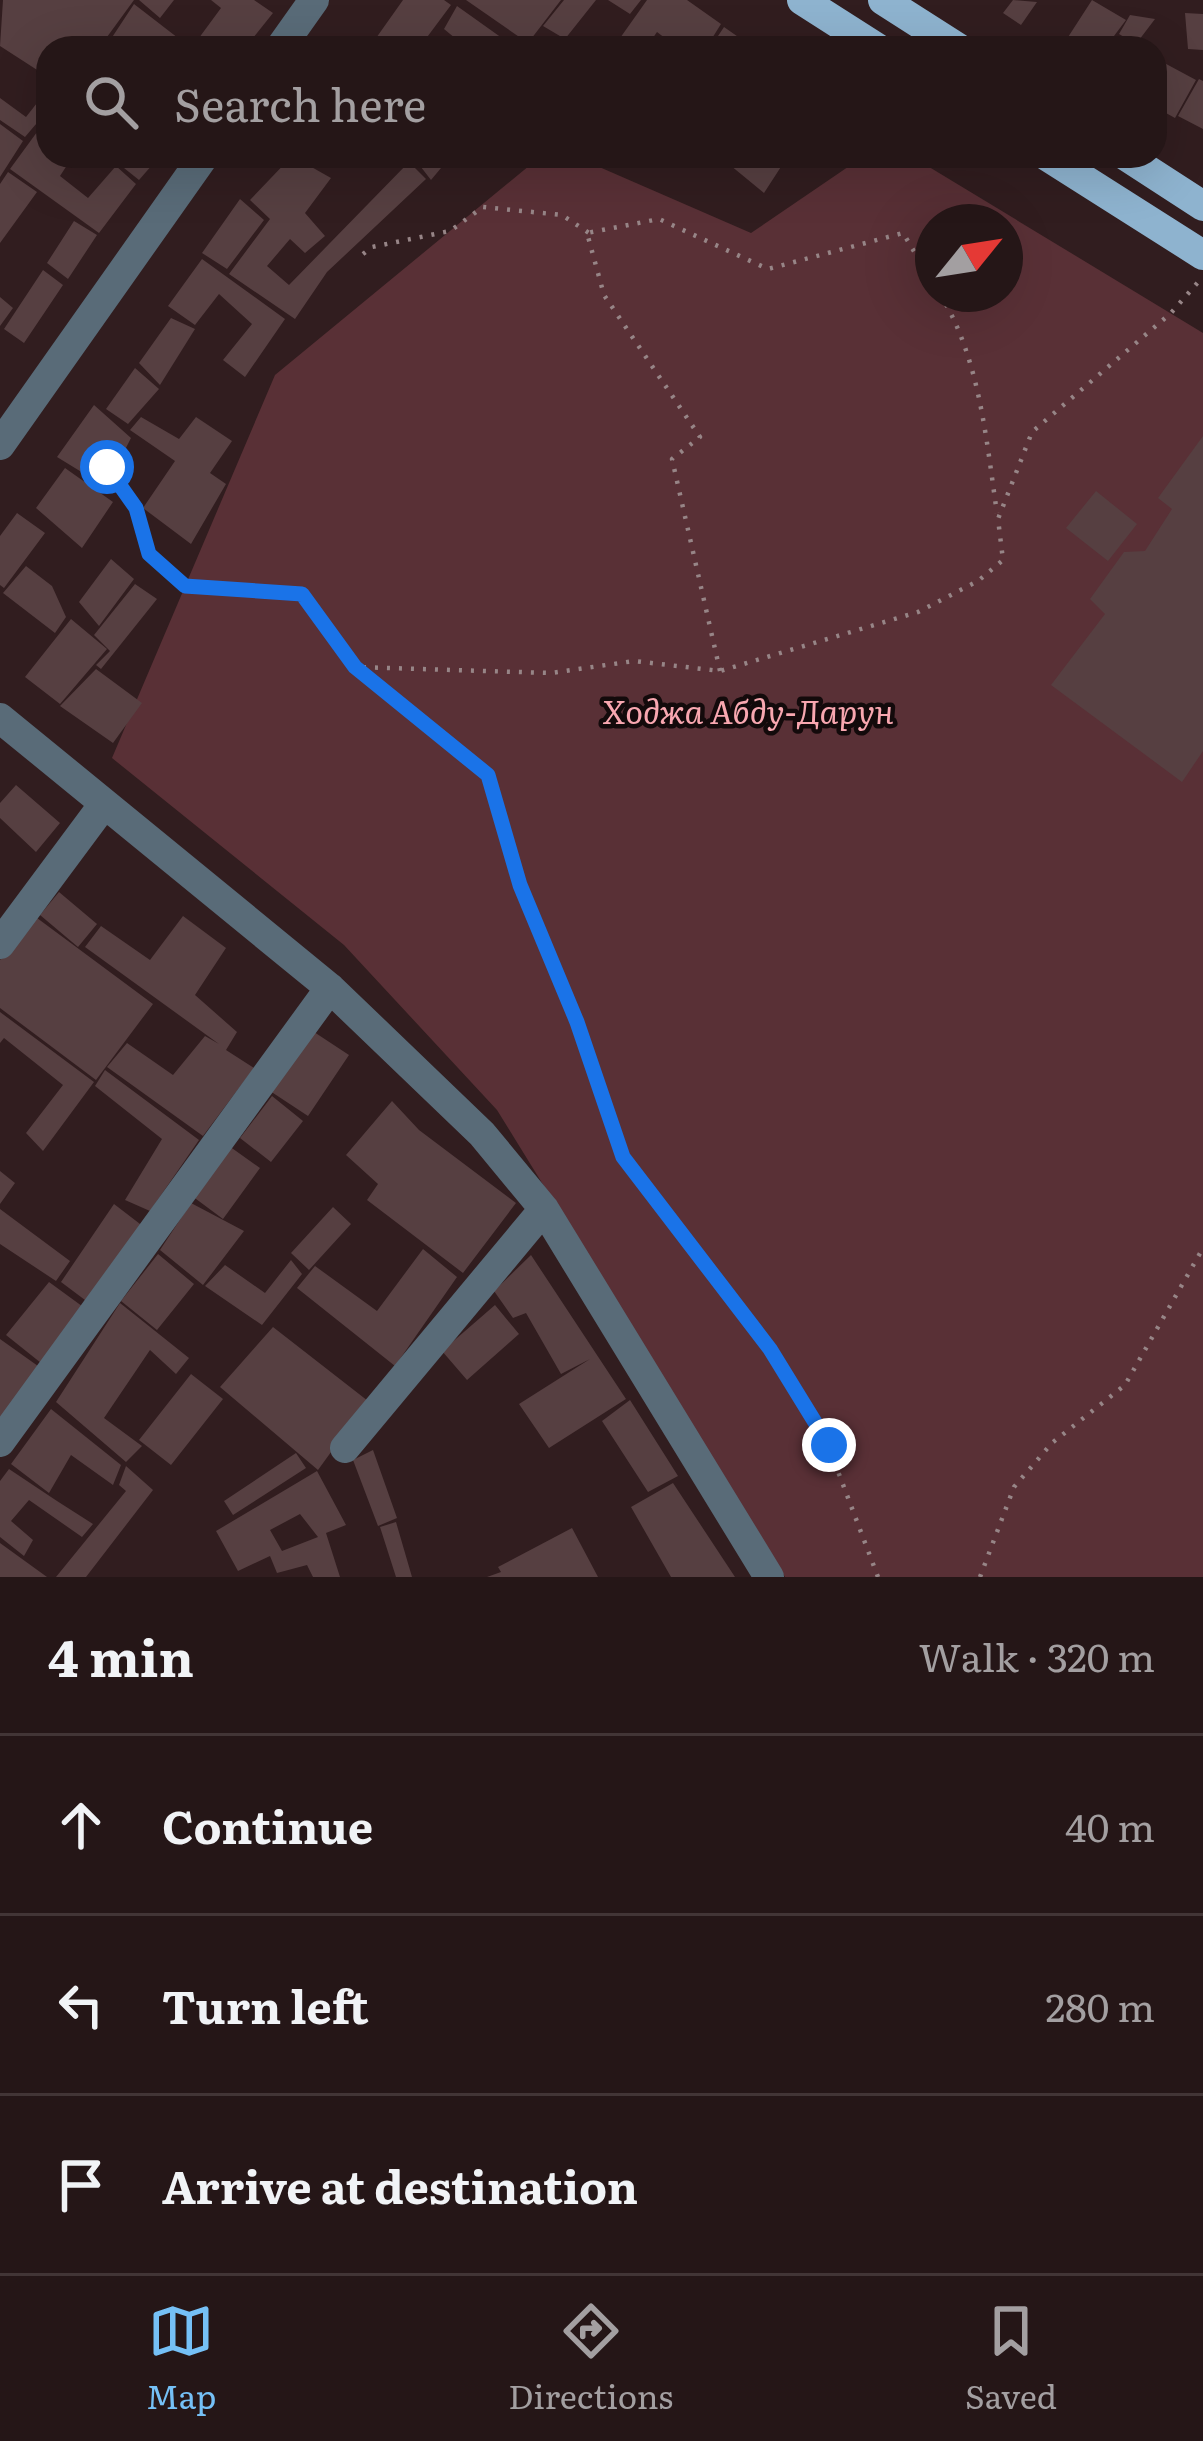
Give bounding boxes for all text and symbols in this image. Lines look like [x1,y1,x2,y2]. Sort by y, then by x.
search box [36,36,1167,168]
icon: search [78,69,144,135]
text: Search here [174,69,426,136]
north arrow [915,204,1023,312]
route start [80,440,134,494]
park label: Ходжа Абду-Дарун [603,685,894,734]
route end [802,1418,856,1472]
text: 4 min [48,1617,194,1693]
text: Walk · 320 m [919,1626,1155,1684]
text: Continue [162,1791,373,1858]
icon: ahead [48,1792,114,1858]
text: 40 m [1065,1796,1155,1854]
text: Turn left [162,1971,369,2038]
icon: left [48,1972,114,2038]
text: 280 m [1046,1976,1155,2034]
text: Arrive at destination [162,2151,638,2218]
icon: arrive [48,2152,114,2218]
tab: Map [146,2298,216,2419]
tab: Directions [508,2298,673,2419]
tab: Saved [965,2298,1057,2419]

